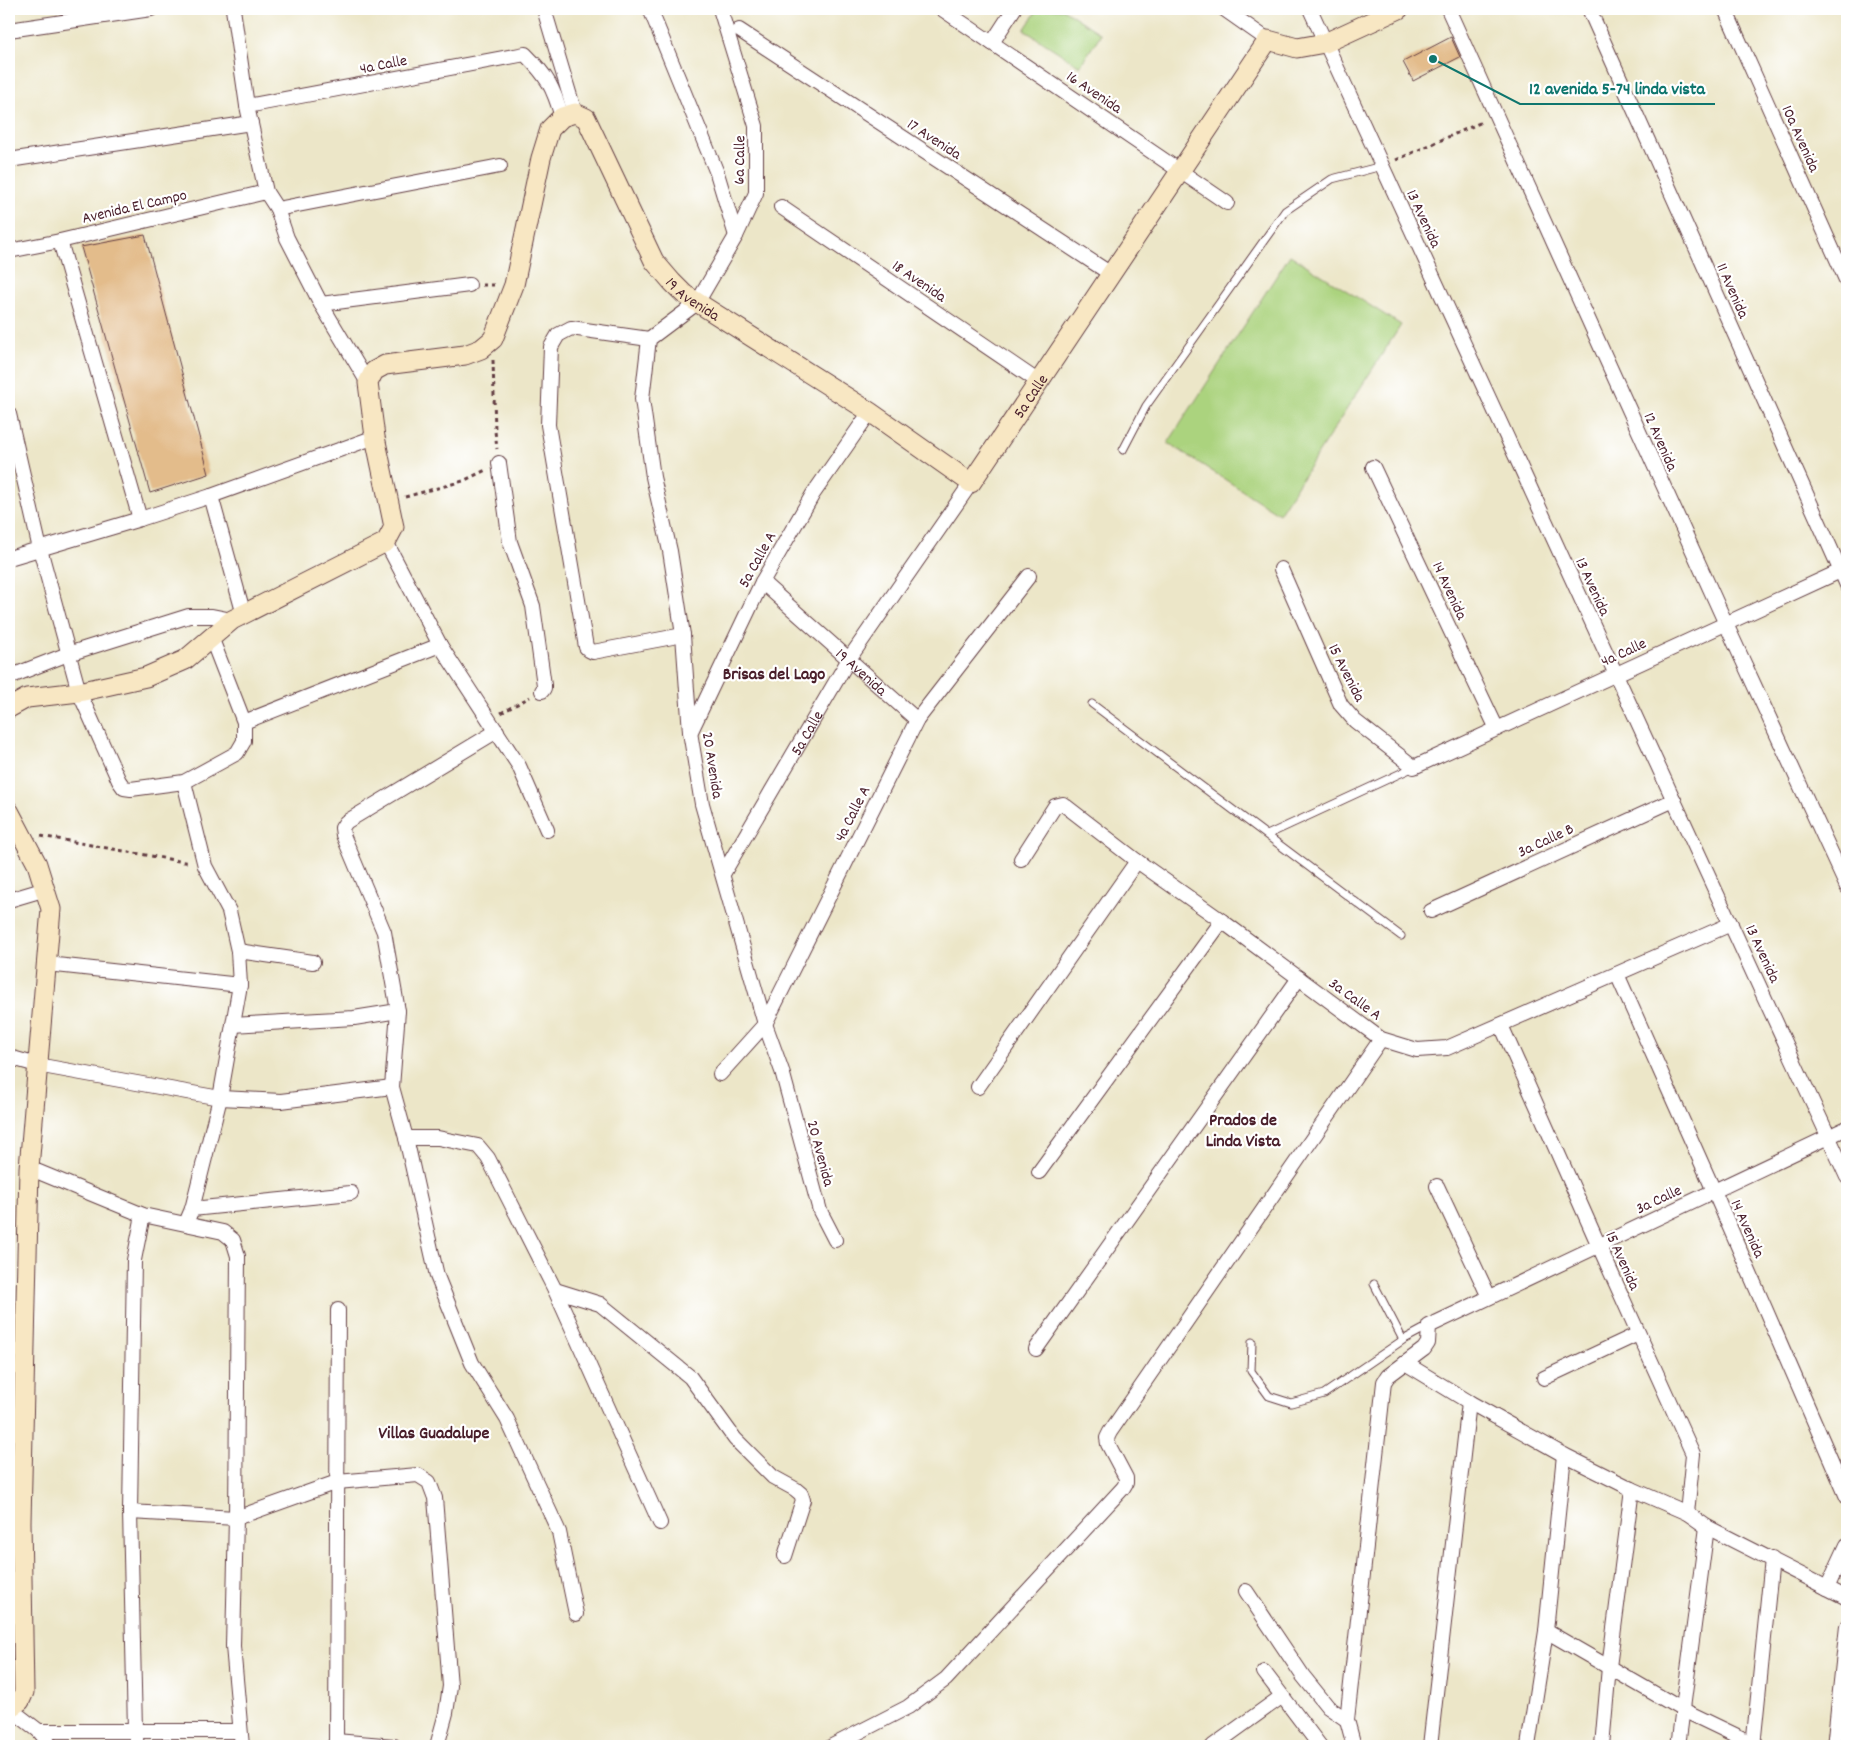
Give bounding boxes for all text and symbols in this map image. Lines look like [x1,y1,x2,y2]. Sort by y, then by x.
street label: 4a Calle [358,50,409,81]
street label: 16 Avenida [1061,66,1126,120]
callout: 12 avenida 5-74 linda vista [1520,71,1715,104]
text: 12 avenida 5-74 linda vista [1529,78,1705,103]
street label: 10a Avenida [1775,102,1825,177]
street label: 17 Avenida [902,114,966,167]
street label: 6a Calle [729,135,752,185]
street label: Avenida El Campo [80,184,189,231]
street label: 13 Avenida [1399,186,1446,252]
street label: 18 Avenida [887,255,951,309]
street label: 11 Avenida [1709,260,1754,323]
street label: 19 Avenida [659,273,724,328]
street label: 5a Calle [1009,370,1055,424]
street label: 12 Avenida [1637,409,1683,475]
street label: 5a Calle A [733,528,783,592]
street label: 13 Avenida [1568,554,1615,620]
street label: 14 Avenida [1425,558,1472,624]
street label: 4a Calle [1598,633,1651,674]
street label: 15 Avenida [1321,640,1370,707]
street label: 19 Avenida [829,644,892,703]
district label: Brisas del Lago [723,663,825,688]
street label: 5a Calle [786,707,830,761]
street label: 20 Avenida [695,730,728,801]
street label: 4a Calle A [829,782,877,846]
street label: 3a Calle B [1514,818,1578,864]
street label: 13 Avenida [1738,921,1785,987]
street label: 3a Calle A [1323,973,1386,1027]
district label: Prados de Linda Vista [1206,1109,1281,1155]
street label: 20 Avenida [800,1118,840,1190]
street label: 3a Calle [1632,1180,1686,1221]
street label: 14 Avenida [1724,1196,1770,1262]
street label: 15 Avenida [1599,1228,1645,1295]
district label: Villas Guadalupe [378,1422,490,1447]

